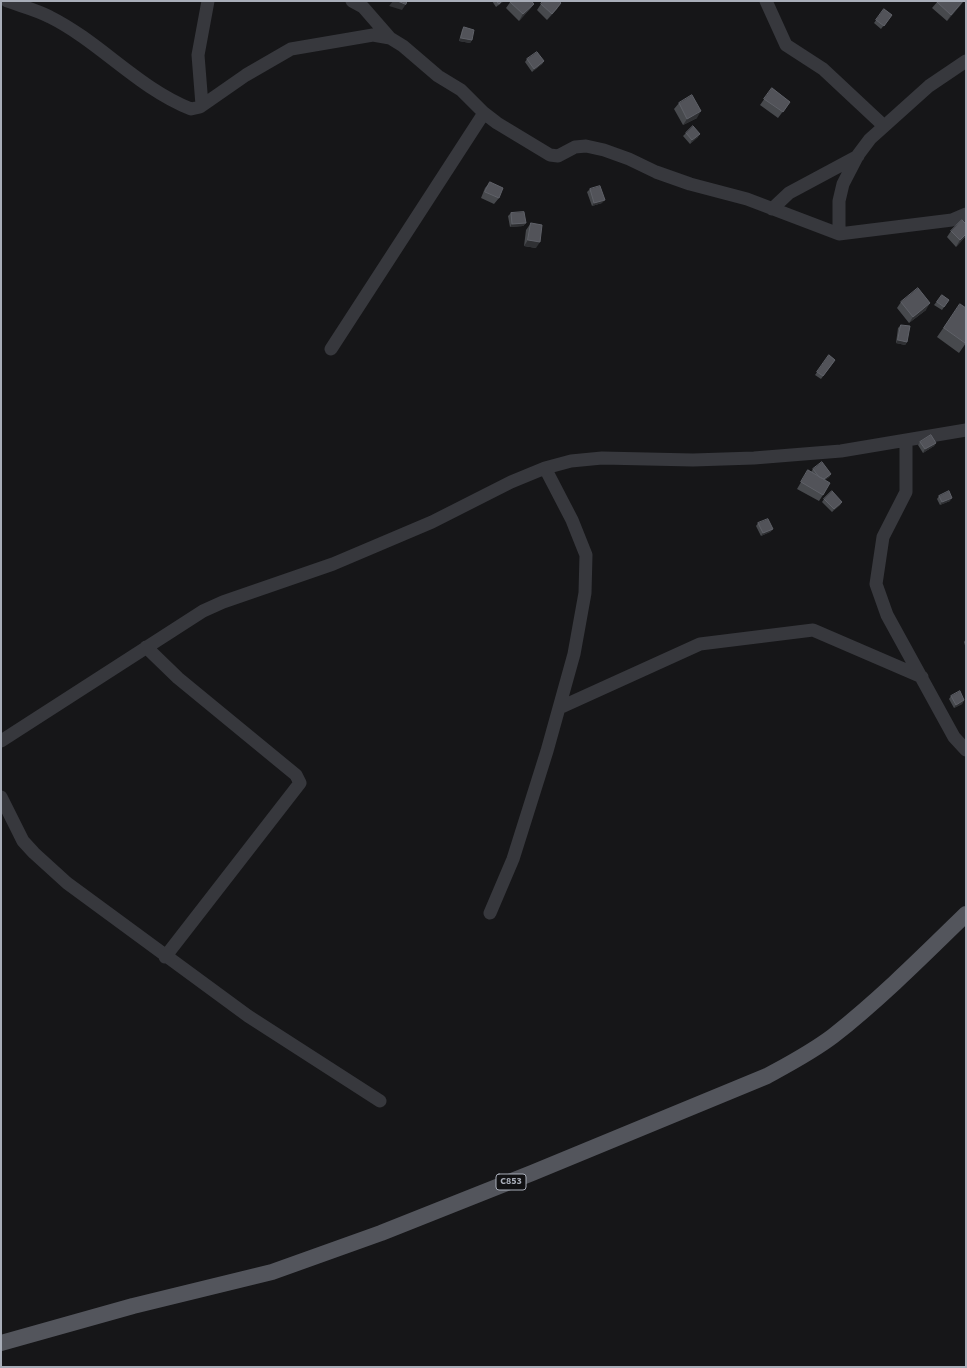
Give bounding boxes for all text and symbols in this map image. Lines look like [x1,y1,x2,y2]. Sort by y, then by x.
road number: C853 [496,1174,526,1190]

